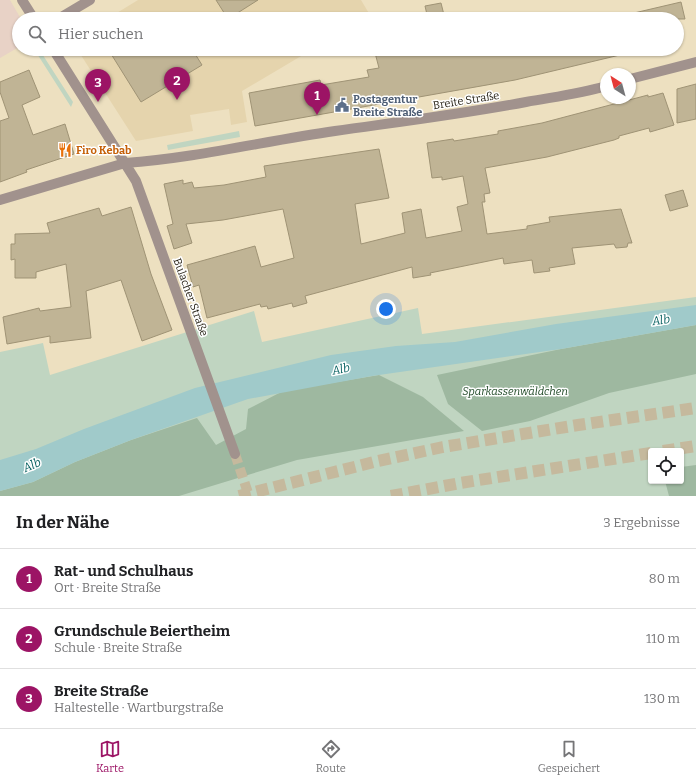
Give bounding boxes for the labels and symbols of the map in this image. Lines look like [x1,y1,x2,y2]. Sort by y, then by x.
pin: 2 [164,67,190,100]
north arrow [600,68,636,104]
pin: 3 [85,69,111,102]
pin: 1 [304,82,330,115]
street label: Breite Straße [432,89,500,112]
place label: Postagentur Breite Straße [353,93,422,119]
public building icon: Postagentur Breite Straße [334,97,350,113]
restaurant icon: Firo Kebab [57,142,73,158]
place label: Firo Kebab [76,144,132,157]
street label: Bulacher Straße [170,256,211,338]
your location [376,299,396,319]
water label: Alb [650,312,671,328]
water label: Alb [330,360,351,378]
park label: Sparkassenwäldchen [462,385,568,398]
water label: Alb [20,455,43,475]

